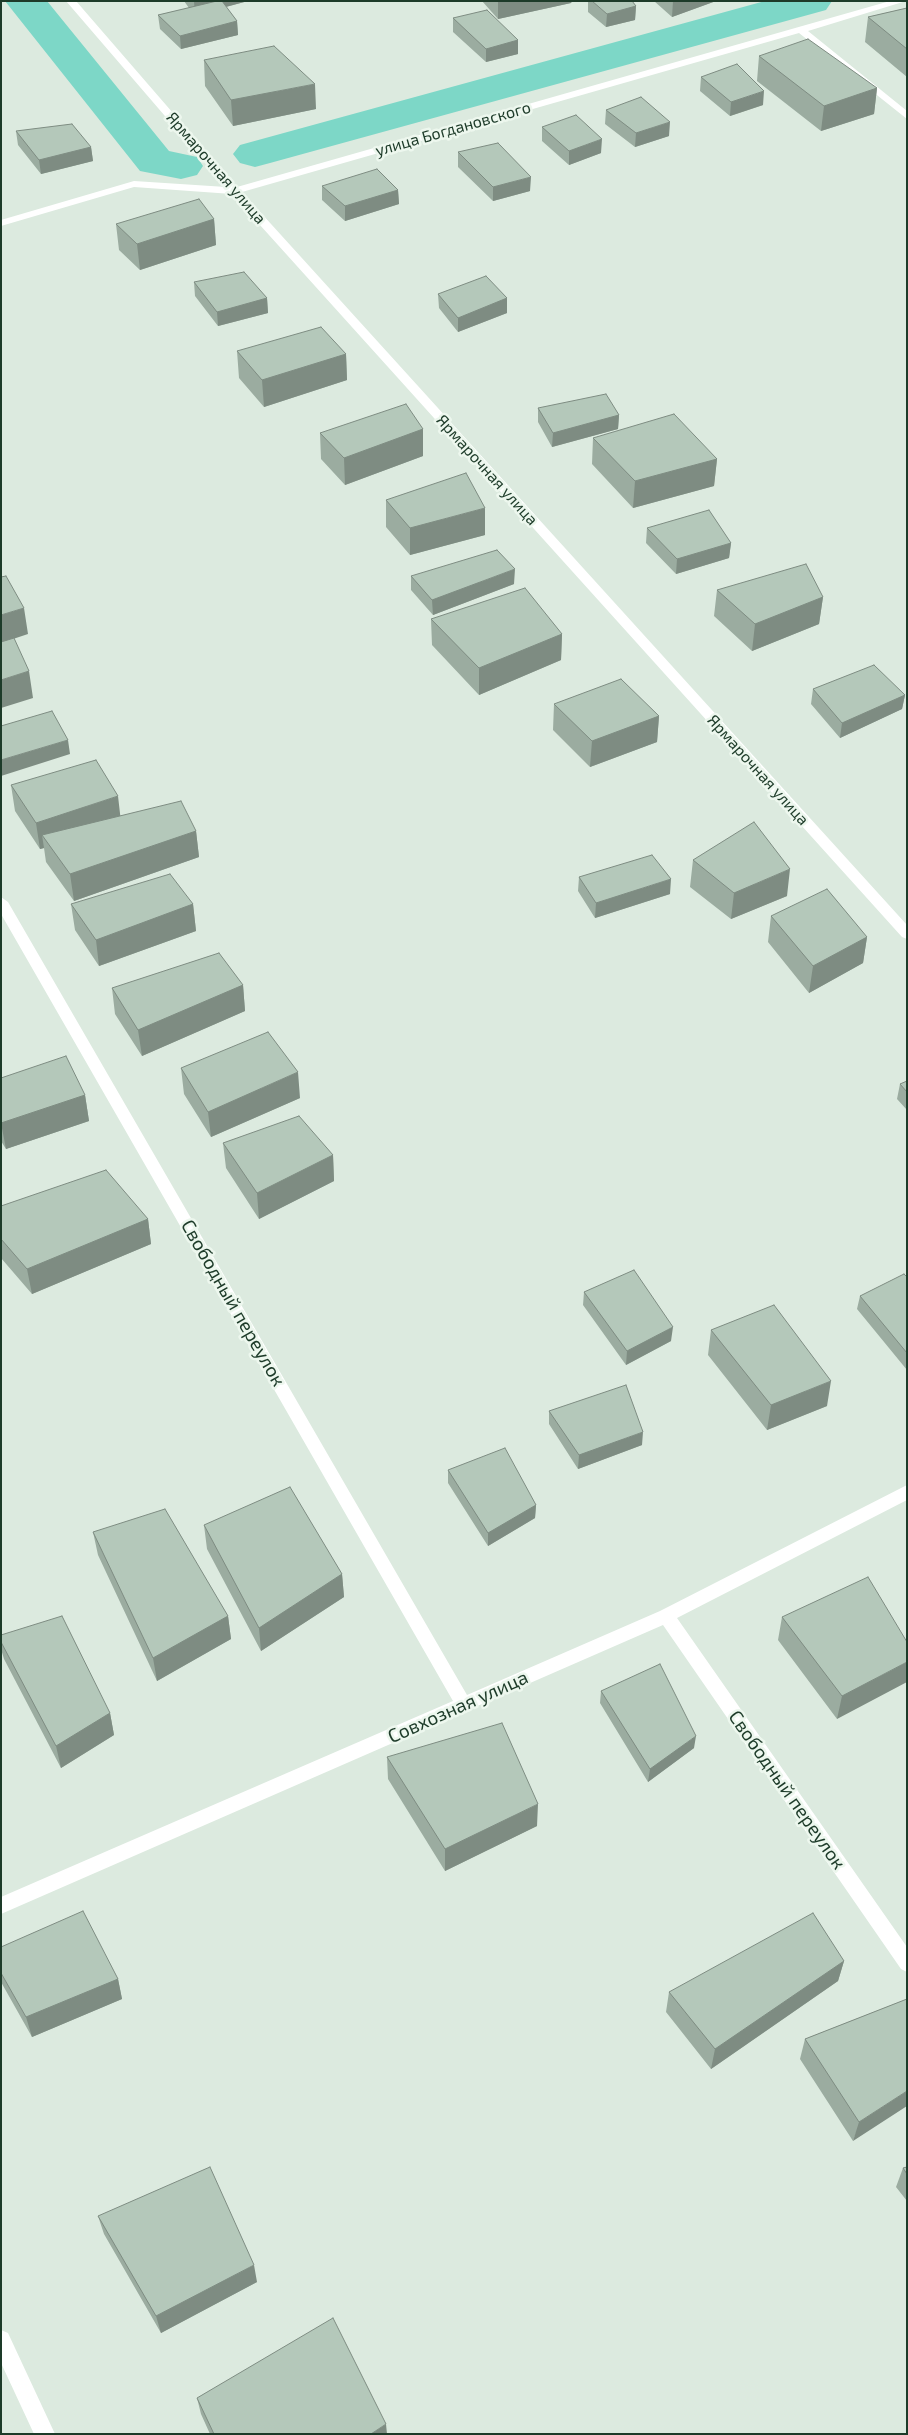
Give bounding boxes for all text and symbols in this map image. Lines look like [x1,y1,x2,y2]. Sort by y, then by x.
street label: улица Богдановского [373,98,533,160]
street label: Ярмарочная улица [162,108,270,228]
street label: Ярмарочная улица [432,411,542,529]
street label: Ярмарочная улица [703,711,813,829]
street label: Свободный переулок [176,1216,290,1390]
street label: Совхозная улица [384,1666,532,1748]
street label: Свободный переулок [724,1706,850,1874]

